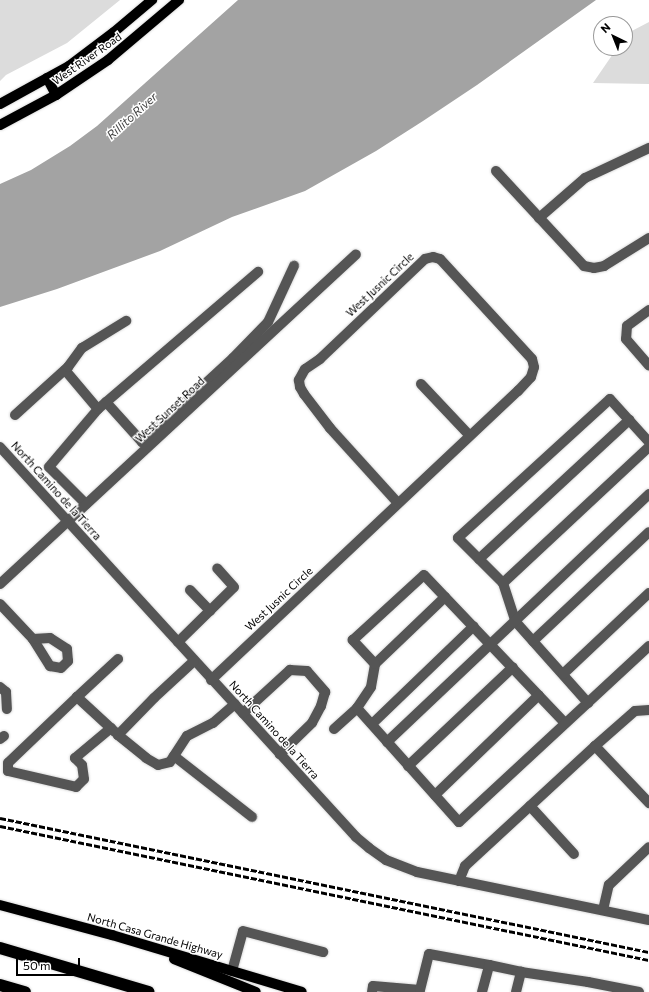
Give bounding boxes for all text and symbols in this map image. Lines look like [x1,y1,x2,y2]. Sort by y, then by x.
north arrow [593,16,633,56]
text: N [598,20,613,35]
street label: West River Road [50,30,124,88]
water label: Rillito River [104,90,160,142]
street label: West Jusnic Circle [344,250,416,320]
street label: West Sunset Road [133,375,207,445]
street label: North Camino de la Tierra [8,439,104,543]
street label: West Jusnic Circle [243,564,315,634]
street label: North Camino de la Tierra [226,678,322,782]
street label: North Casa Grande Highway [86,910,224,962]
scale bar [18,950,82,976]
text: 50 m [23,958,51,972]

